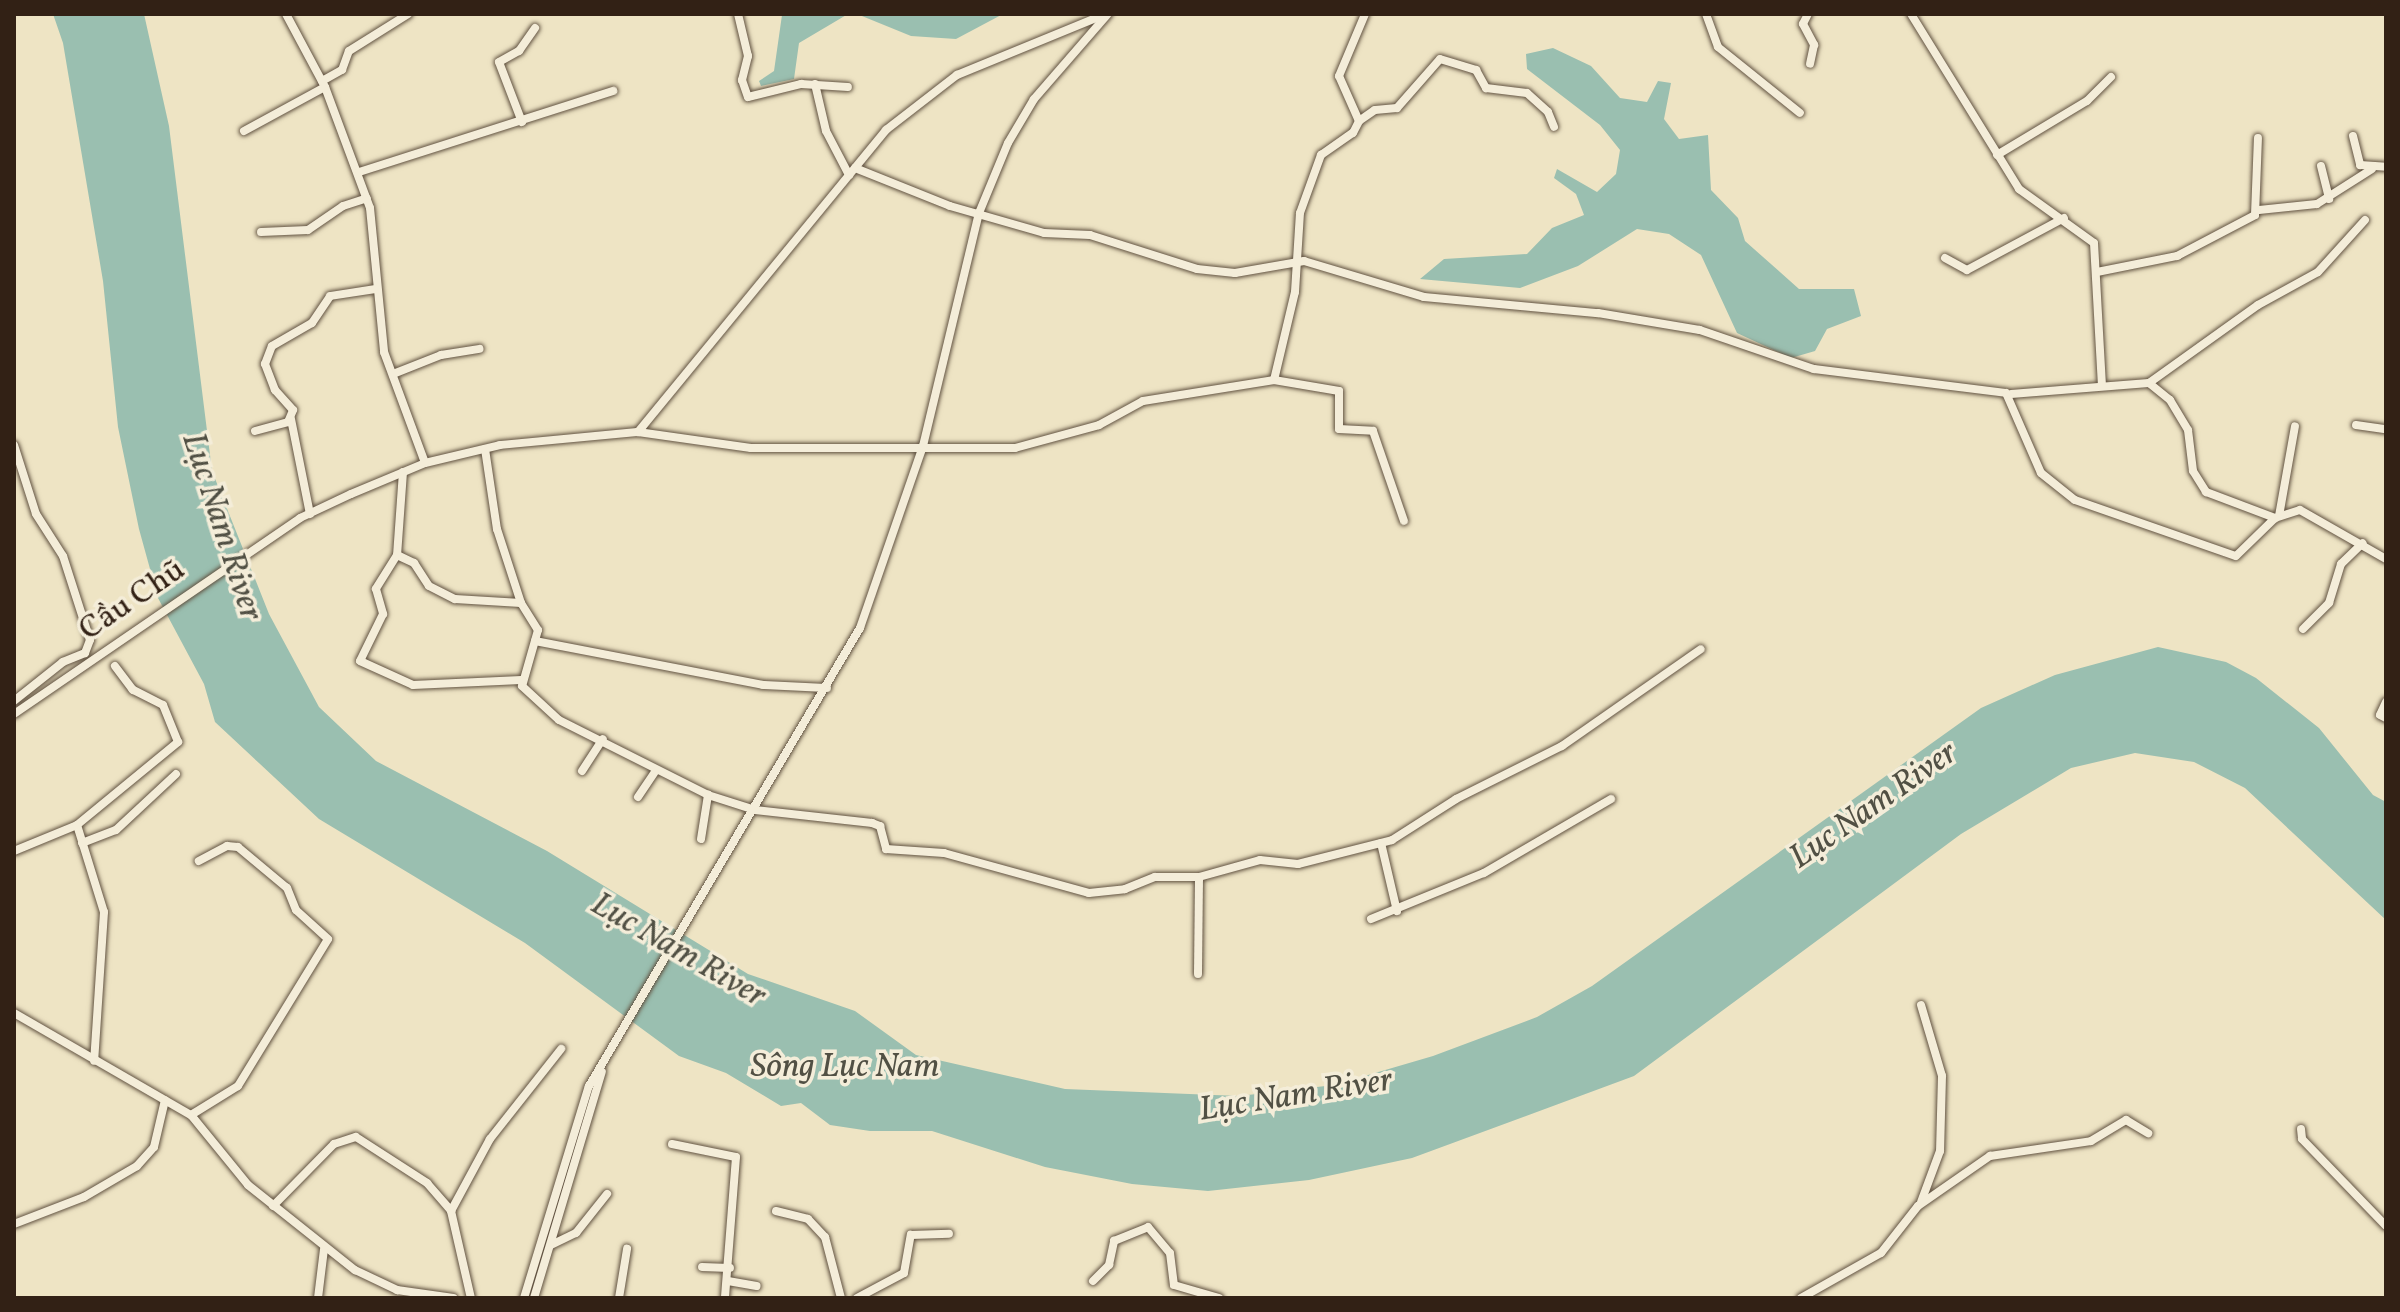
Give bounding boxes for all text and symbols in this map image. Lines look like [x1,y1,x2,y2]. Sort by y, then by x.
water label: Lục Nam River [171,428,271,626]
street label: Cầu Chũ [73,552,193,650]
water label: Lục Nam River [1782,733,1966,879]
water label: Lục Nam River [583,884,773,1018]
water label: Sông Lục Nam [751,1048,939,1088]
water label: Lục Nam River [1196,1061,1396,1131]

